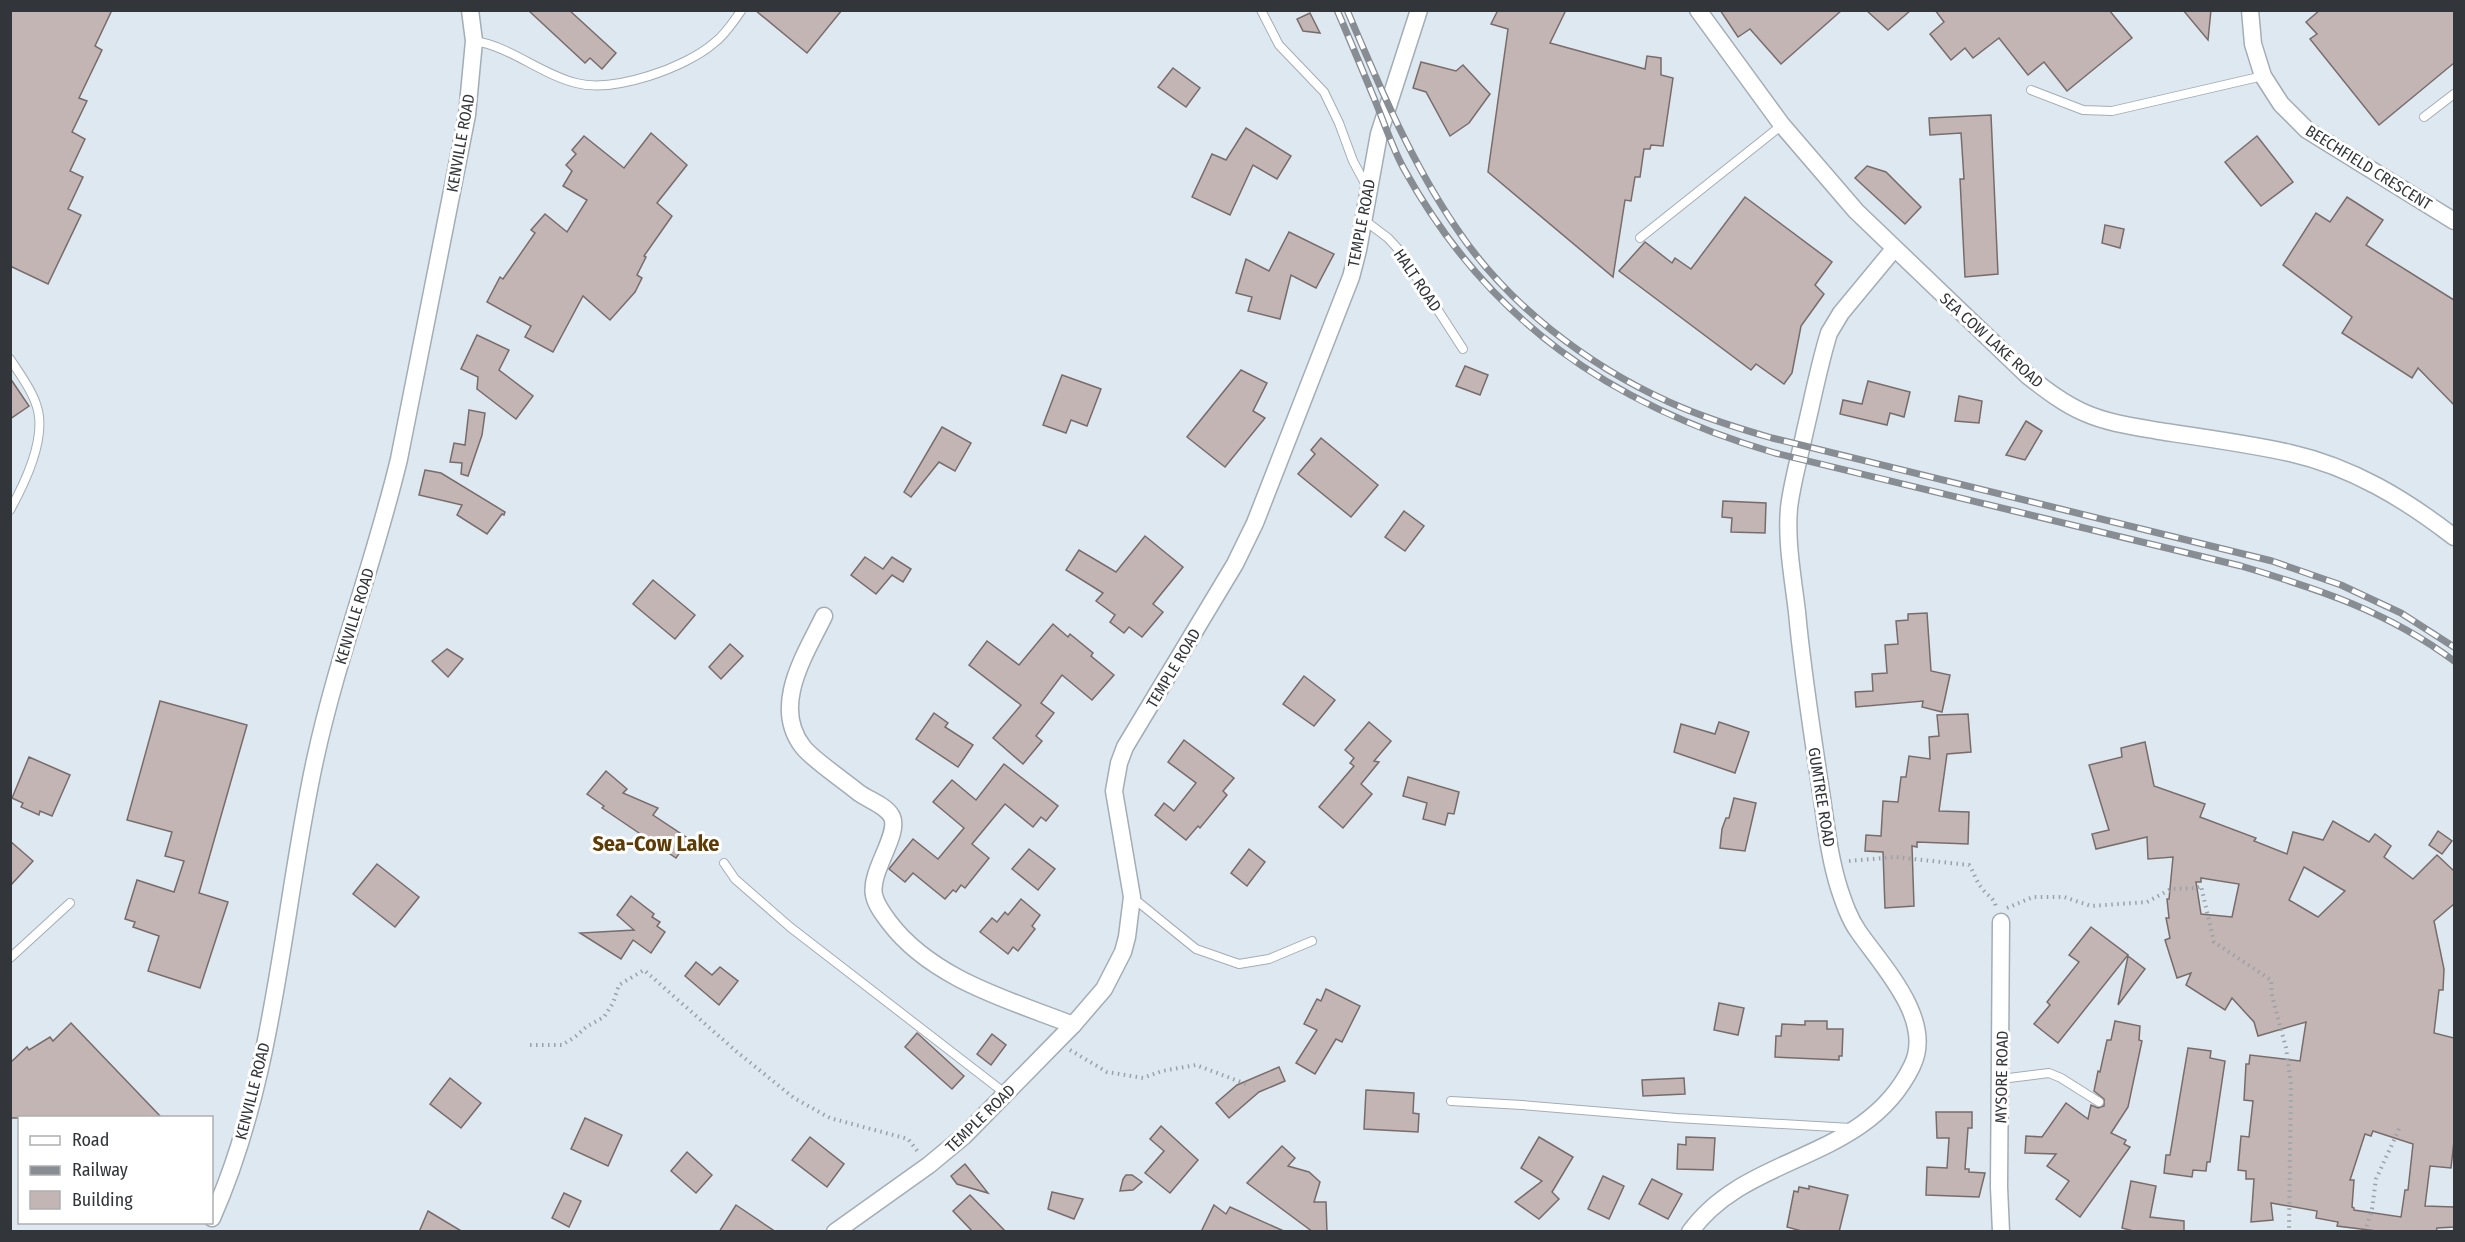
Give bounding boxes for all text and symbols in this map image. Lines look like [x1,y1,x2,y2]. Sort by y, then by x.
street label: KENVILLE ROAD [442,92,478,194]
street label: BEECHFIELD CRESCENT [2302,121,2436,214]
street label: TEMPLE ROAD [1344,178,1379,269]
street label: HALT ROAD [1390,245,1445,315]
street label: SEA COW LAKE ROAD [1936,289,2047,392]
street label: KENVILLE ROAD [331,566,378,667]
street label: TEMPLE ROAD [1142,625,1205,711]
street label: GUMTREE ROAD [1804,746,1839,848]
district label: Sea-Cow Lake [592,830,720,857]
street label: MYSORE ROAD [1991,1030,2012,1124]
street label: KENVILLE ROAD [231,1040,274,1142]
street label: TEMPLE ROAD [942,1081,1019,1156]
legend [18,1116,213,1224]
text: Road [72,1129,109,1151]
text: Railway [72,1159,128,1181]
text: Building [72,1189,133,1211]

